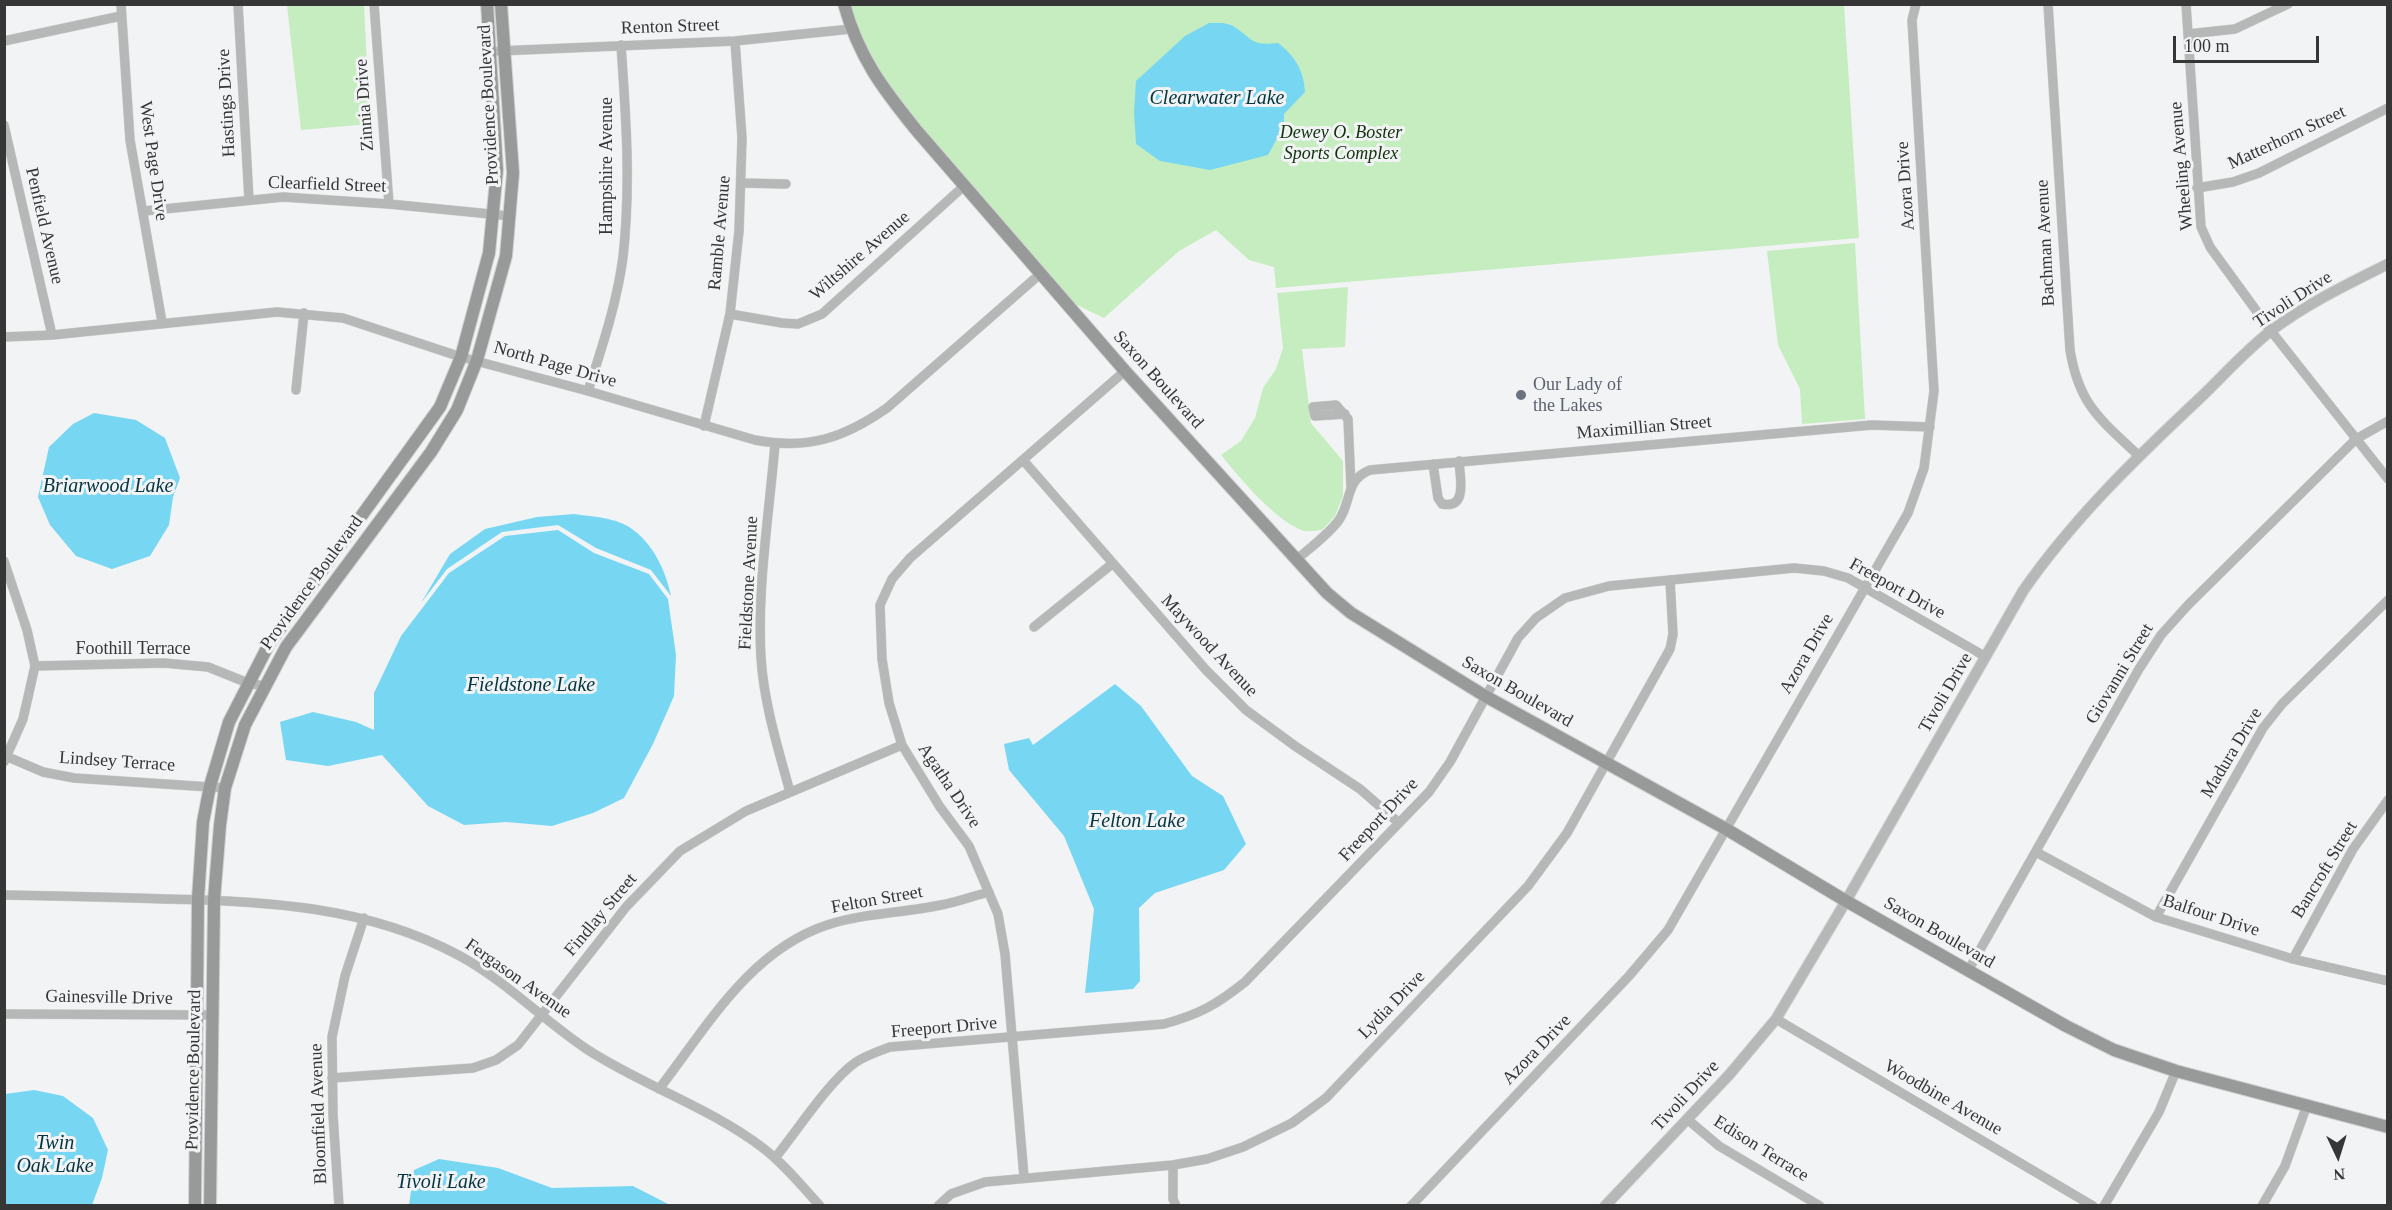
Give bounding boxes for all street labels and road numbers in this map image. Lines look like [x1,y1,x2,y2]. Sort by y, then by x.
street label: Renton Street [620,14,720,40]
street label: Providence Boulevard [474,24,504,186]
street label: Hastings Drive [213,48,241,158]
street label: Zinnia Drive [351,58,379,152]
street label: Hampshire Avenue [596,97,618,235]
street label: West Page Drive [134,100,172,222]
street label: Wheeling Avenue [2166,101,2198,231]
street label: Matterhorn Street [2225,101,2349,175]
street label: Azora Drive [1892,141,1920,231]
street label: Penfield Avenue [20,166,68,286]
street label: Clearfield Street [267,172,387,198]
street label: Ramble Avenue [704,175,736,291]
street label: Bachman Avenue [2032,179,2060,307]
street label: Wiltshire Avenue [806,207,914,305]
street label: Tivoli Drive [2250,267,2336,333]
street label: Saxon Boulevard [1108,327,1208,433]
street label: North Page Drive [491,337,619,393]
street label: Maximillian Street [1576,411,1712,445]
street label: Providence Boulevard [256,512,368,654]
street label: Fieldstone Avenue [735,515,763,651]
street label: Freeport Drive [1845,554,1949,624]
street label: Maywood Avenue [1156,590,1262,702]
street label: Azora Drive [1775,610,1839,698]
street label: Giovanni Street [2082,620,2158,728]
street label: Foothill Terrace [75,638,191,660]
street label: Tivoli Drive [1914,649,1978,737]
street label: Saxon Boulevard [1458,652,1576,732]
street label: Madura Drive [2197,704,2267,802]
street label: Agatha Drive [913,740,985,832]
street label: Lindsey Terrace [58,747,176,777]
street label: Freeport Drive [1335,774,1423,866]
street label: Bancroft Street [2288,818,2362,922]
street label: Findlay Street [560,869,642,961]
street label: Felton Street [830,881,924,919]
street label: Balfour Drive [2160,890,2262,942]
street label: Saxon Boulevard [1880,893,1998,973]
street label: Fergason Avenue [461,934,575,1024]
street label: Lydia Drive [1354,966,1430,1044]
street label: Gainesville Drive [45,986,173,1010]
street label: Providence Boulevard [182,990,206,1150]
street label: Azora Drive [1498,1010,1576,1090]
street label: Freeport Drive [890,1013,998,1043]
street label: Bloomfield Avenue [306,1043,332,1185]
street label: Woodbine Avenue [1880,1055,2006,1141]
street label: Tivoli Drive [1648,1056,1724,1136]
street label: Edison Terrace [1709,1111,1813,1187]

